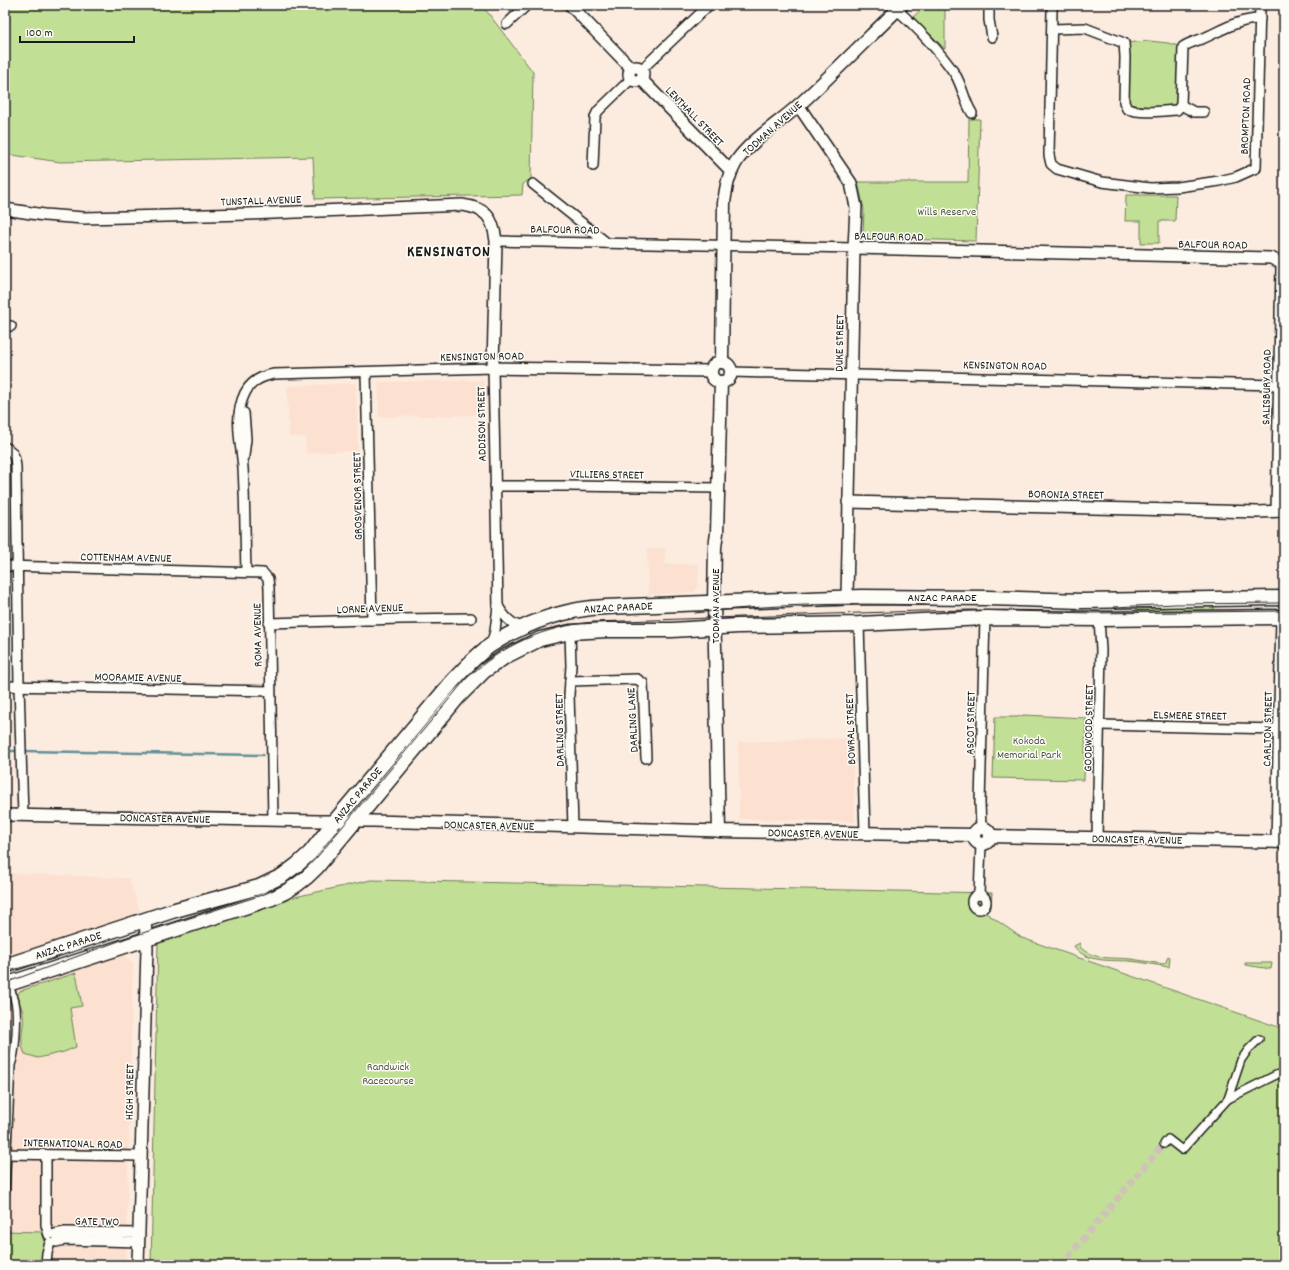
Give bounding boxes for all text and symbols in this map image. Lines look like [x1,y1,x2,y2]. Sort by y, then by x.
scale bar [20,18,134,44]
text: 100 m [26,25,53,42]
street label: BROMPTON ROAD [1237,77,1256,155]
street label: LENTHALL STREET [661,83,727,151]
street label: TODMAN AVENUE [739,97,807,161]
street label: TUNSTALL AVENUE [220,192,302,211]
park label: Wills Reserve [918,204,976,221]
street label: BALFOUR ROAD [530,221,600,240]
street label: BALFOUR ROAD [854,228,924,247]
street label: BALFOUR ROAD [1178,236,1248,255]
district label: KENSINGTON [407,241,491,264]
street label: DUKE STREET [832,314,850,372]
street label: KENSINGTON ROAD [440,348,524,367]
street label: SALISBURY ROAD [1258,349,1277,425]
street label: KENSINGTON ROAD [963,357,1047,376]
street label: ADDISON STREET [473,386,492,462]
street label: GROSVENOR STREET [349,451,368,540]
street label: VILLIERS STREET [570,466,644,485]
street label: BORONIA STREET [1028,486,1104,505]
street label: COTTENHAM AVENUE [80,549,172,568]
street label: TODMAN AVENUE [708,568,725,644]
street label: ANZAC PARADE [907,590,977,607]
street label: ANZAC PARADE [583,598,654,619]
street label: LORNE AVENUE [336,600,404,619]
street label: ROMA AVENUE [249,602,268,667]
street label: MOORAMIE AVENUE [94,669,182,688]
street label: GOODWOOD STREET [1080,684,1099,772]
street label: DARLING LANE [623,687,644,753]
street label: ASCOT STREET [962,691,981,755]
street label: CARLTON STREET [1259,691,1278,767]
street label: DARLING STREET [551,693,570,767]
street label: BOWRAL STREET [842,693,861,765]
street label: ELSMERE STREET [1153,707,1227,726]
park label: Kokoda Memorial Park [997,733,1061,764]
street label: ANZAC PARADE [329,764,387,828]
street label: DONCASTER AVENUE [120,810,211,829]
street label: DONCASTER AVENUE [444,817,535,836]
street label: DONCASTER AVENUE [768,825,859,844]
street label: DONCASTER AVENUE [1092,831,1183,850]
street label: ANZAC PARADE [33,928,104,965]
park label: Randwick Racecourse [362,1059,414,1090]
street label: HIGH STREET [122,1063,139,1120]
street label: INTERNATIONAL ROAD [23,1135,123,1154]
street label: GATE TWO [75,1214,119,1231]

